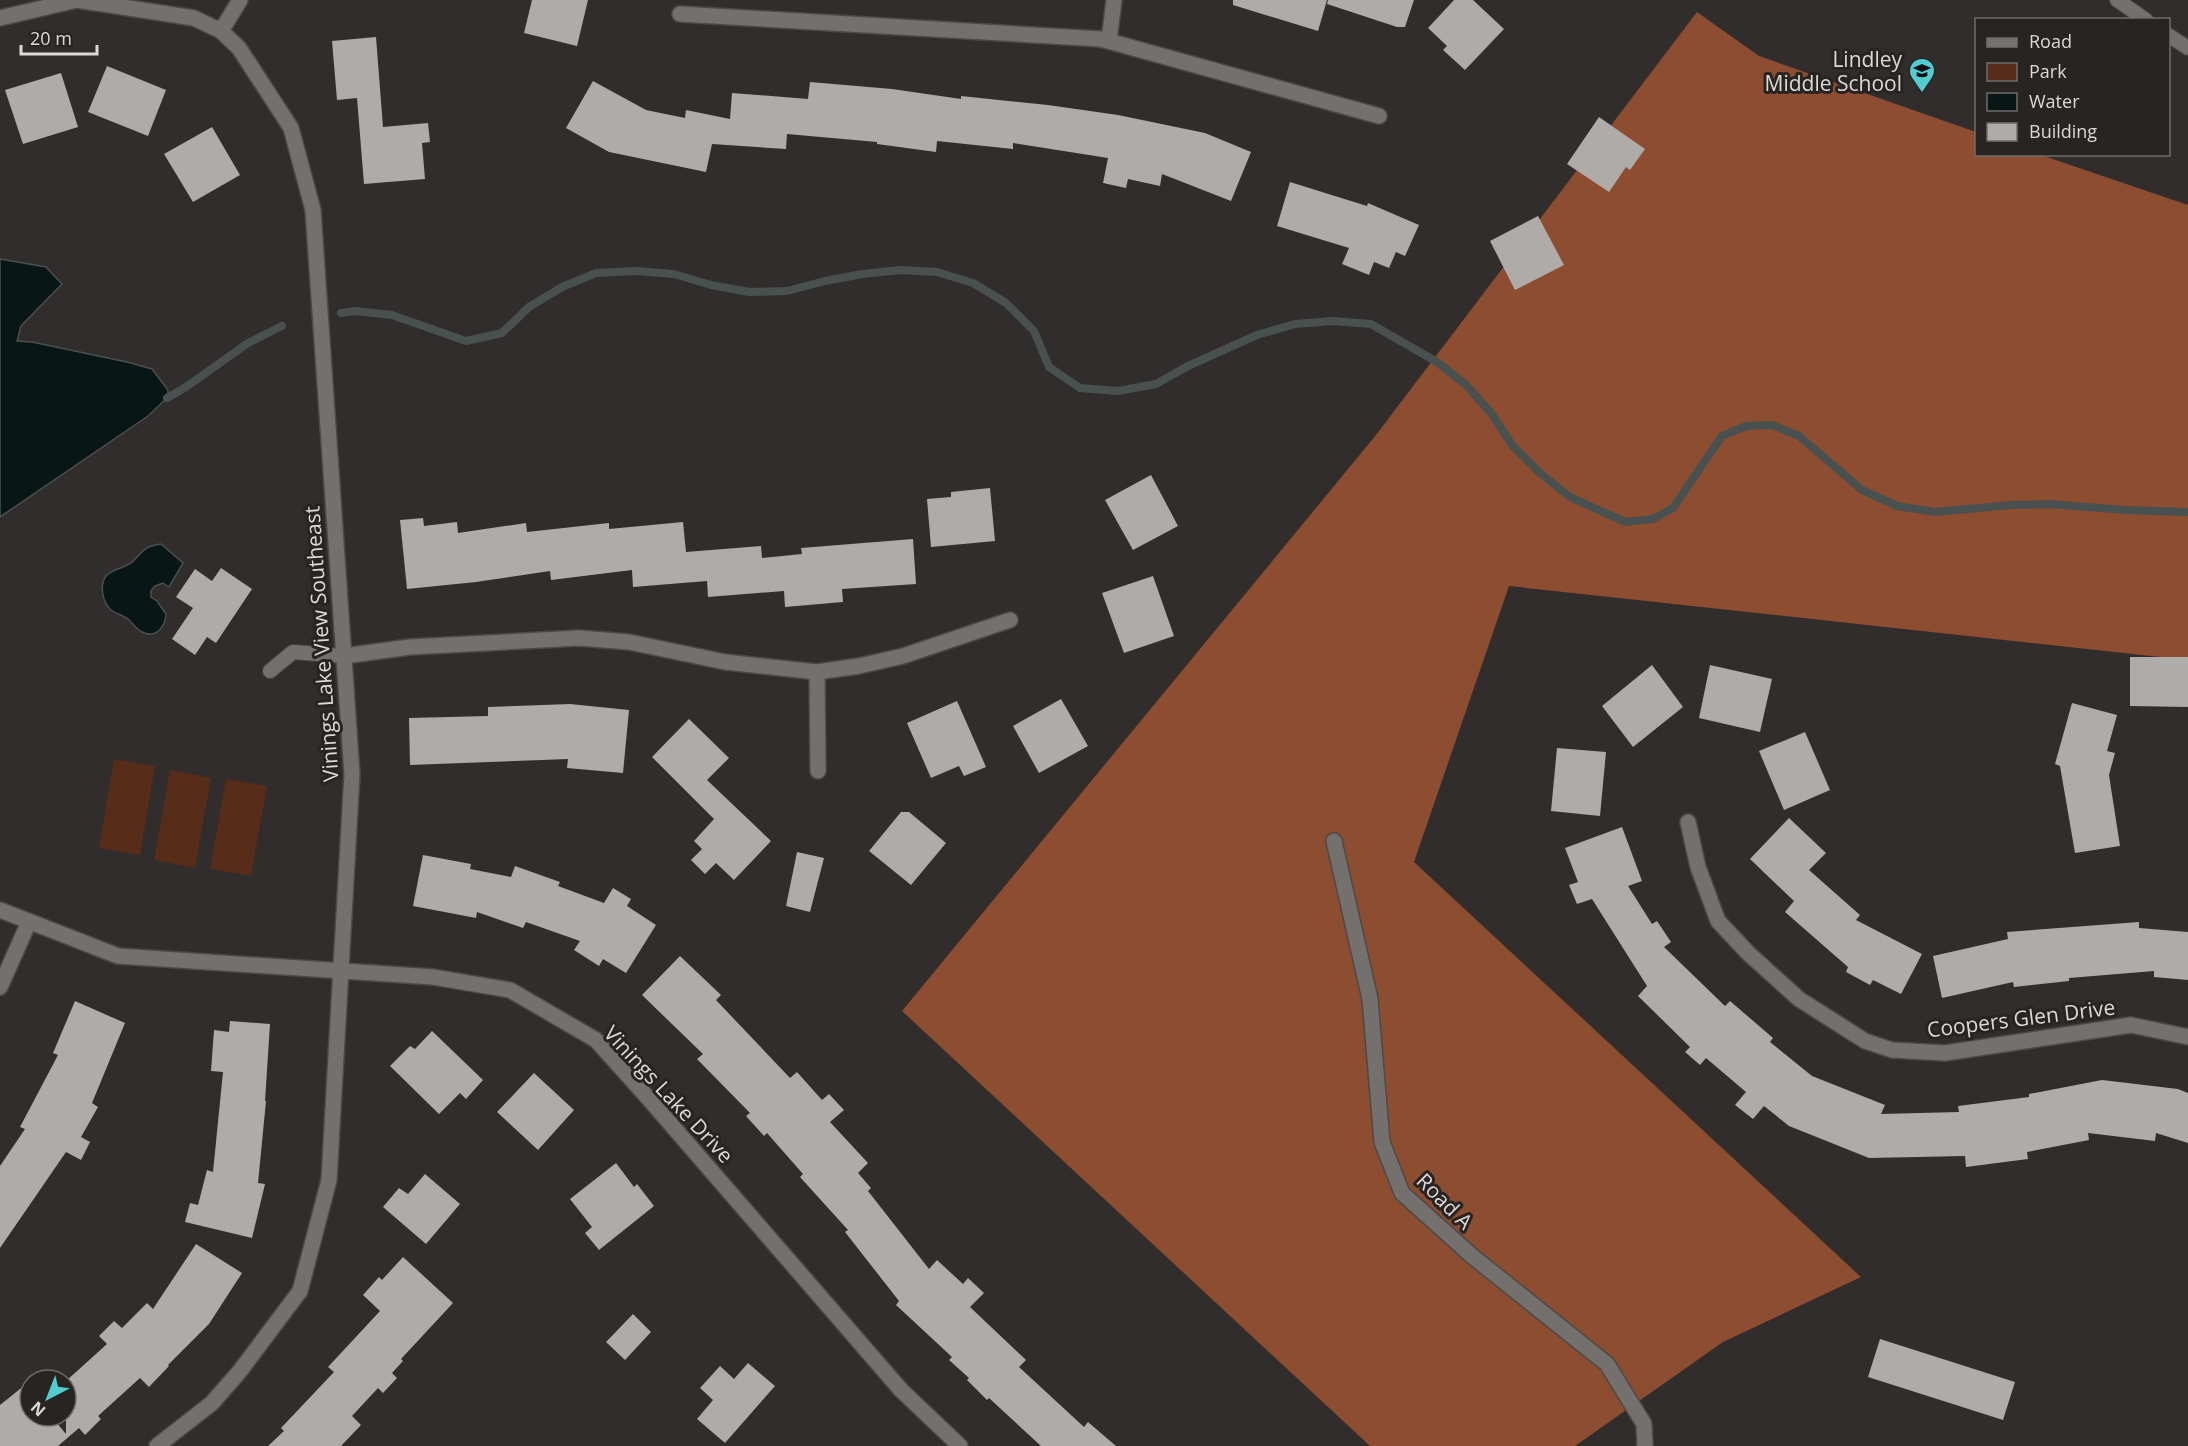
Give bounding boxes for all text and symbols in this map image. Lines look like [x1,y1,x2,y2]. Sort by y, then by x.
scale bar [21,18,98,56]
legend [1975,18,2170,156]
text: 20 m [30,26,72,50]
text: Road [2029,29,2072,53]
place label: Lindley Middle School [1765,45,1902,97]
school or university icon: Lindley Middle School [1907,56,1937,94]
text: Park [2029,59,2067,83]
text: Water [2029,89,2080,113]
text: Building [2029,119,2097,143]
street label: Vinings Lake View Southeast [297,505,345,783]
street label: Coopers Glen Drive [1925,993,2117,1043]
street label: Vinings Lake Drive [598,1019,740,1169]
street label: Road A [1411,1167,1480,1236]
north arrow [18,1368,78,1428]
text: N [26,1397,50,1422]

